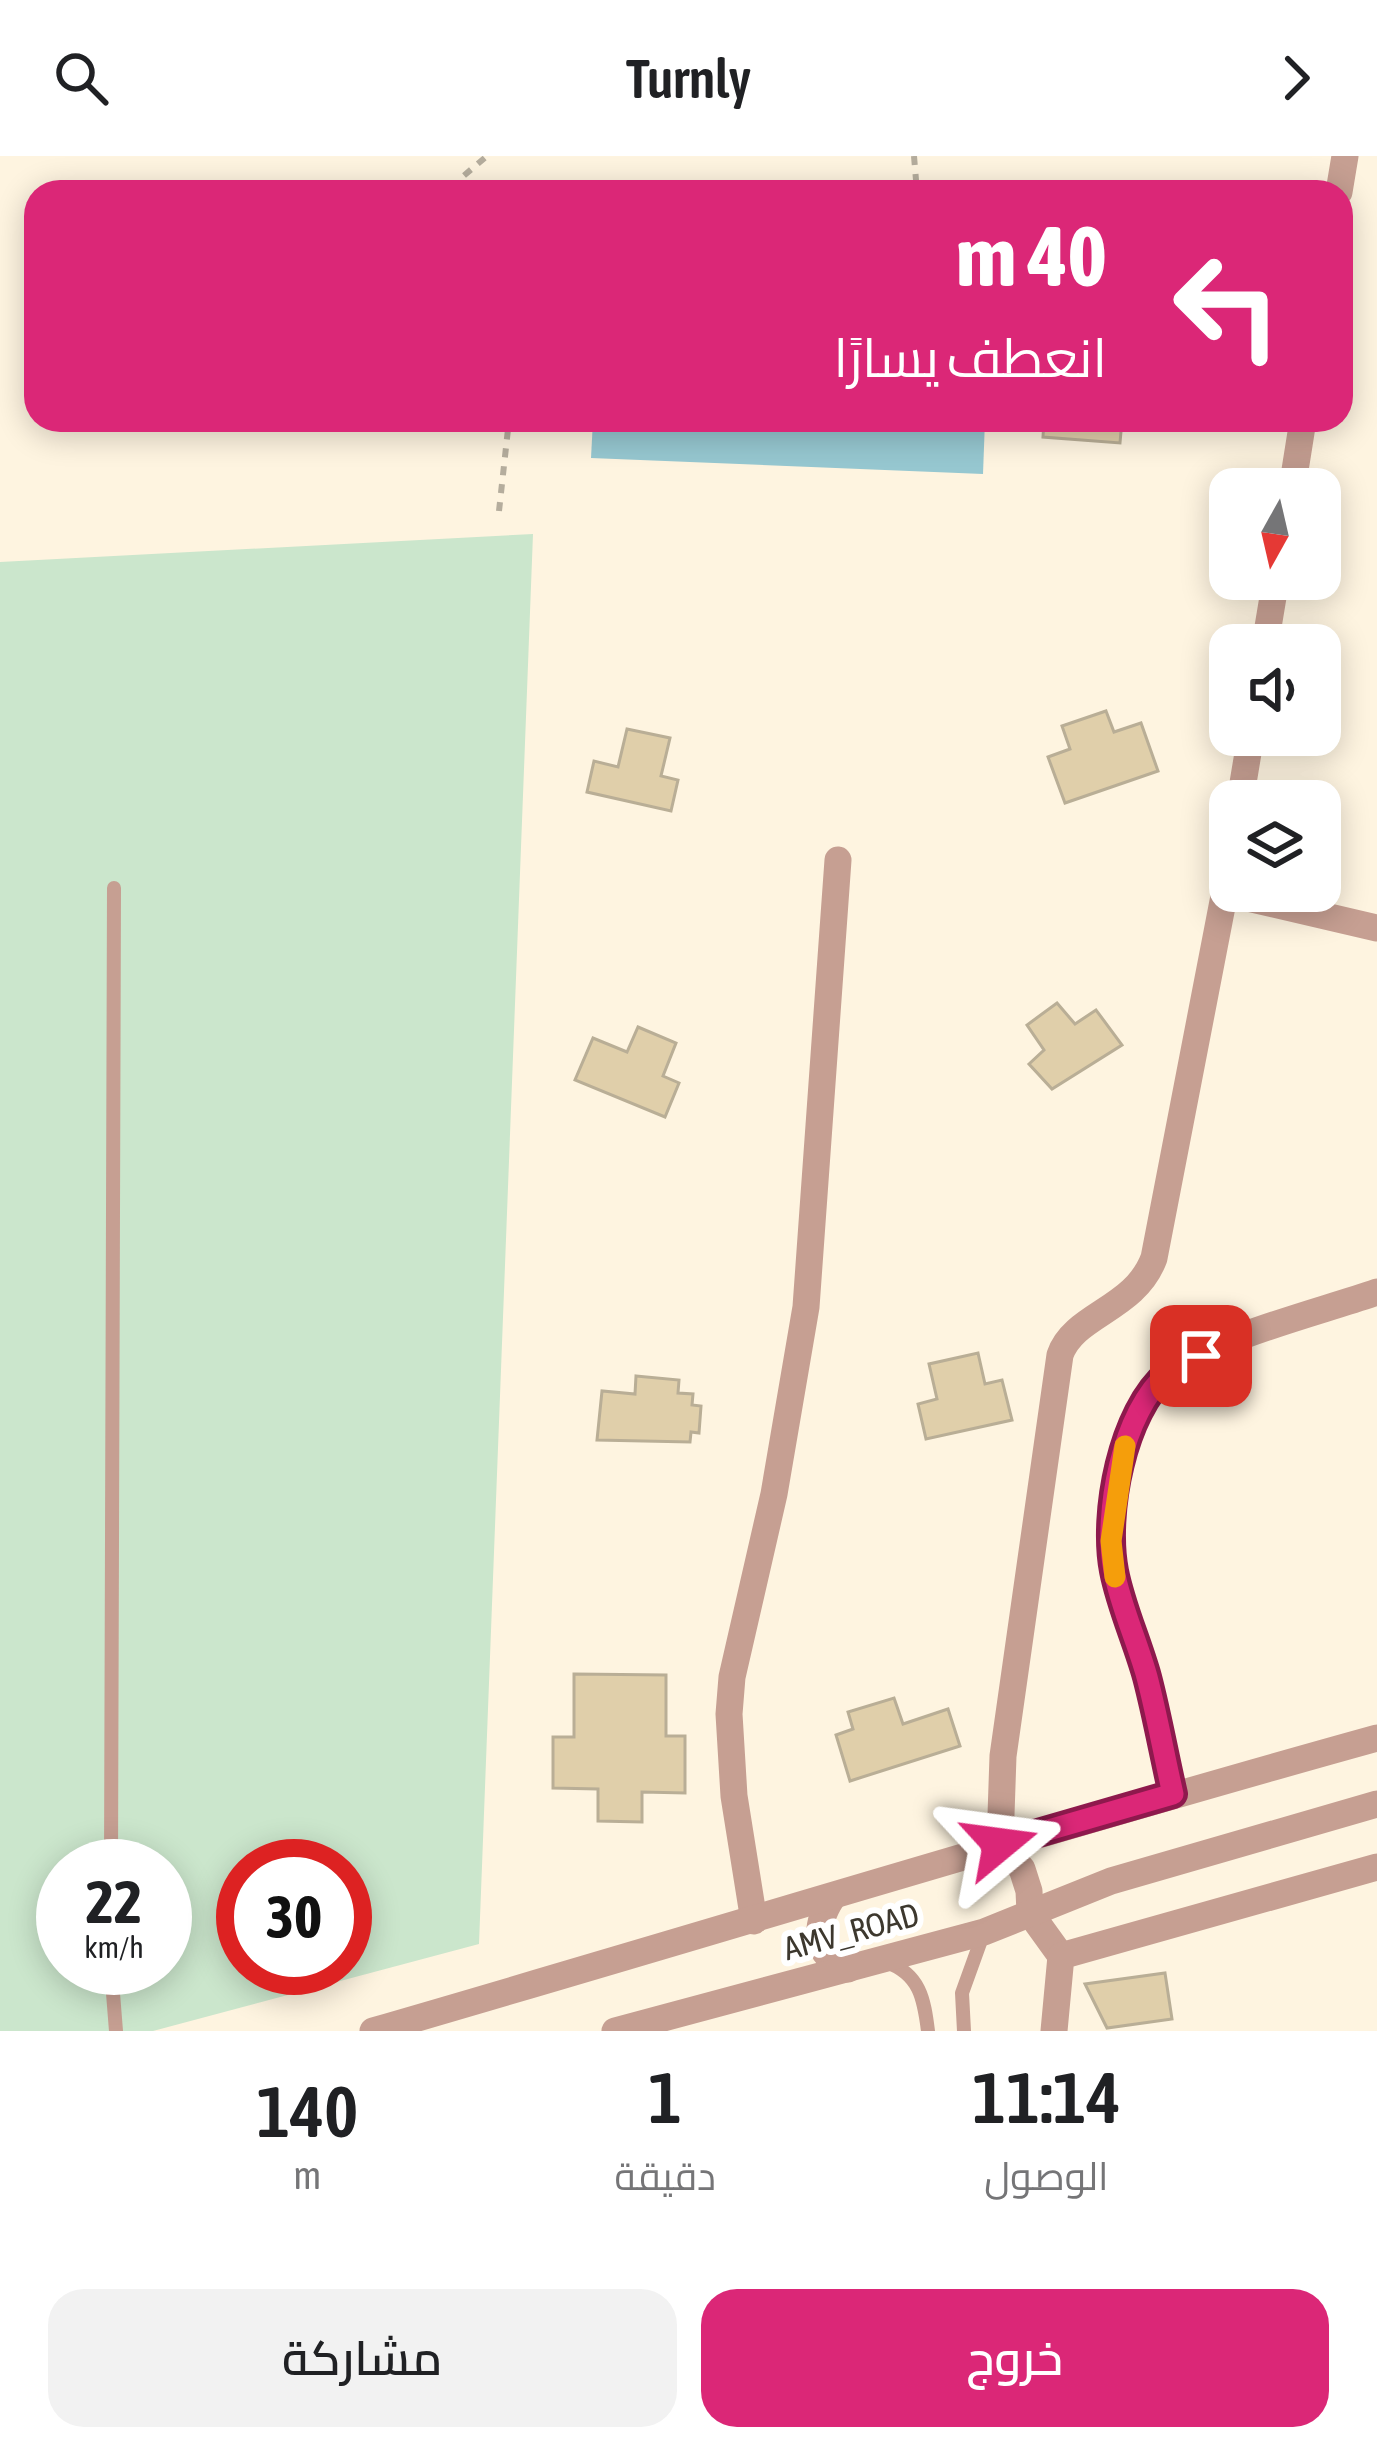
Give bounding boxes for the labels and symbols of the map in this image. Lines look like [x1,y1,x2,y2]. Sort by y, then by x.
north arrow [1209,468,1341,600]
pin [1150,1305,1252,1407]
position arrow [937,1781,1063,1907]
speed limit sign: 30 [216,1839,372,1995]
street label: AMV_ROAD [779,1895,923,1967]

